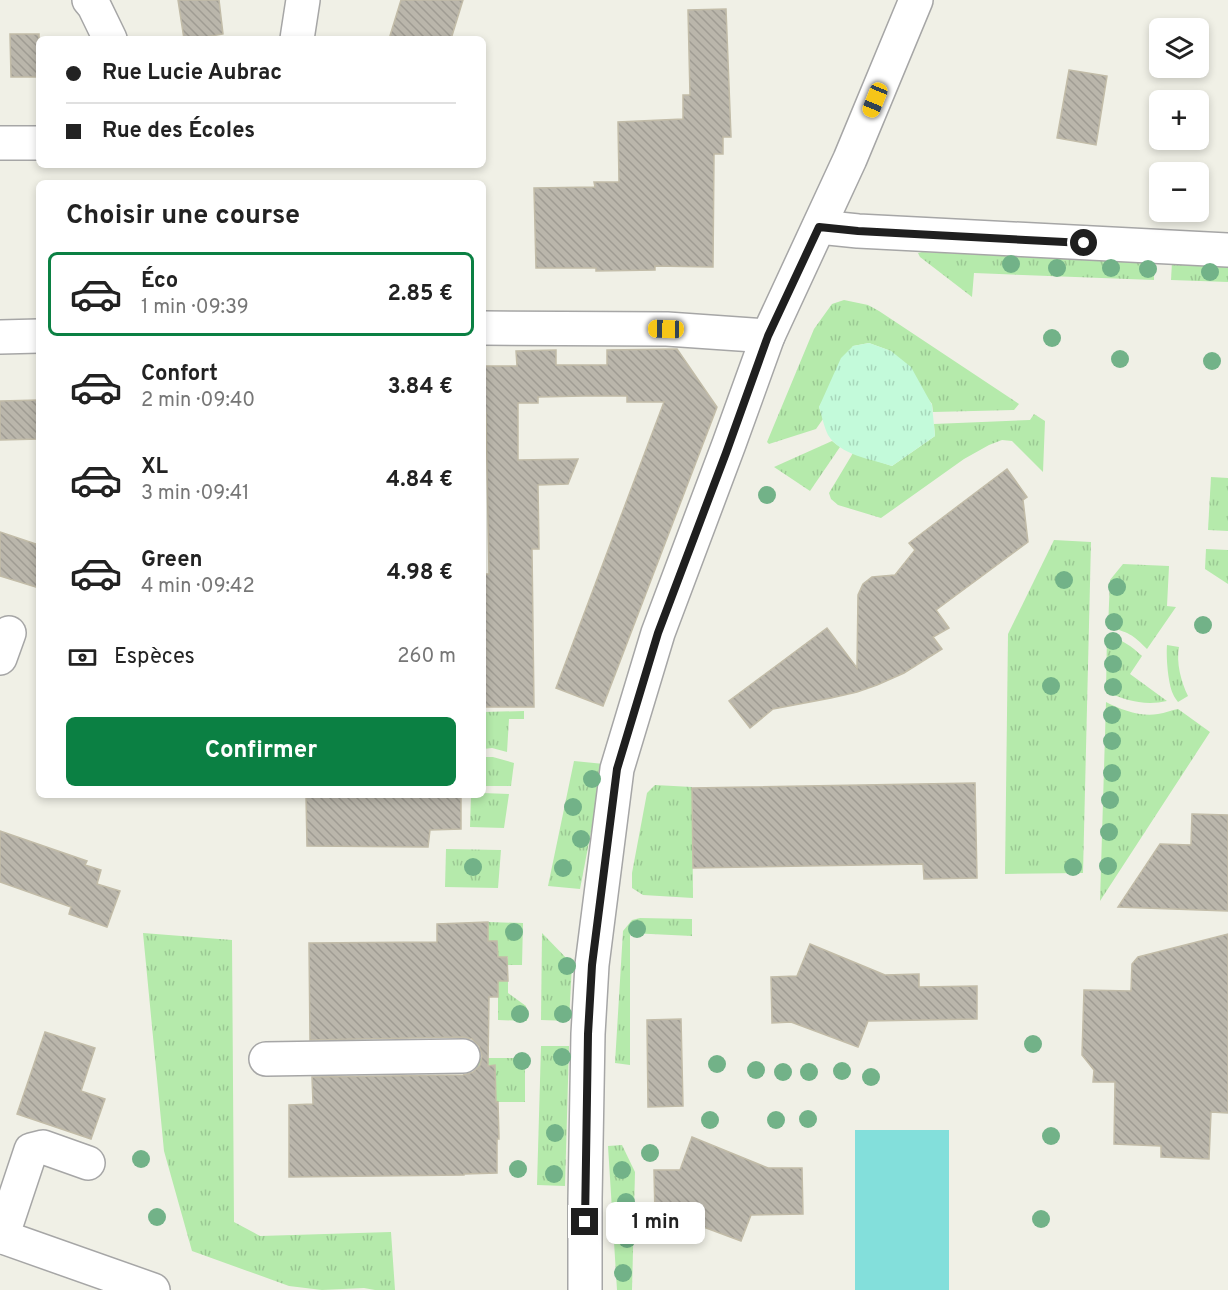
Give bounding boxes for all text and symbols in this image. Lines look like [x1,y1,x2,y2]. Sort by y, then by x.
map controls [1149,18,1209,222]
button: layers [1149,18,1209,78]
text: Rue Lucie Aubrac [102,60,282,87]
car [860,80,890,120]
button: + [1149,90,1209,150]
text: Rue des Écoles [102,118,255,145]
button: − [1149,162,1209,222]
text: Choisir une course [66,199,300,233]
route start [1070,229,1097,256]
icon: car [69,267,123,321]
text: Éco [141,268,178,295]
text: 2.85 € [387,281,453,308]
text: 1 min · 09:39 [141,295,249,321]
car [648,320,684,338]
icon: car [69,360,123,414]
text: Confort [141,361,218,388]
text: 3.84 € [388,374,453,401]
text: 2 min · 09:40 [141,388,255,414]
icon: car [69,453,123,507]
text: XL [141,454,168,481]
text: 4.84 € [386,467,453,494]
text: 3 min · 09:41 [141,481,250,507]
icon: car [69,546,123,600]
text: Green [141,547,203,574]
text: 4.98 € [387,560,453,587]
text: 4 min · 09:42 [141,574,255,600]
icon: cash [66,641,99,674]
text: Espèces [114,644,195,671]
text: 260 m [397,644,456,670]
button: Confirmer [66,717,456,786]
callout: 1 min [606,1201,705,1243]
route end [571,1208,598,1235]
text: 1 min [631,1210,680,1236]

